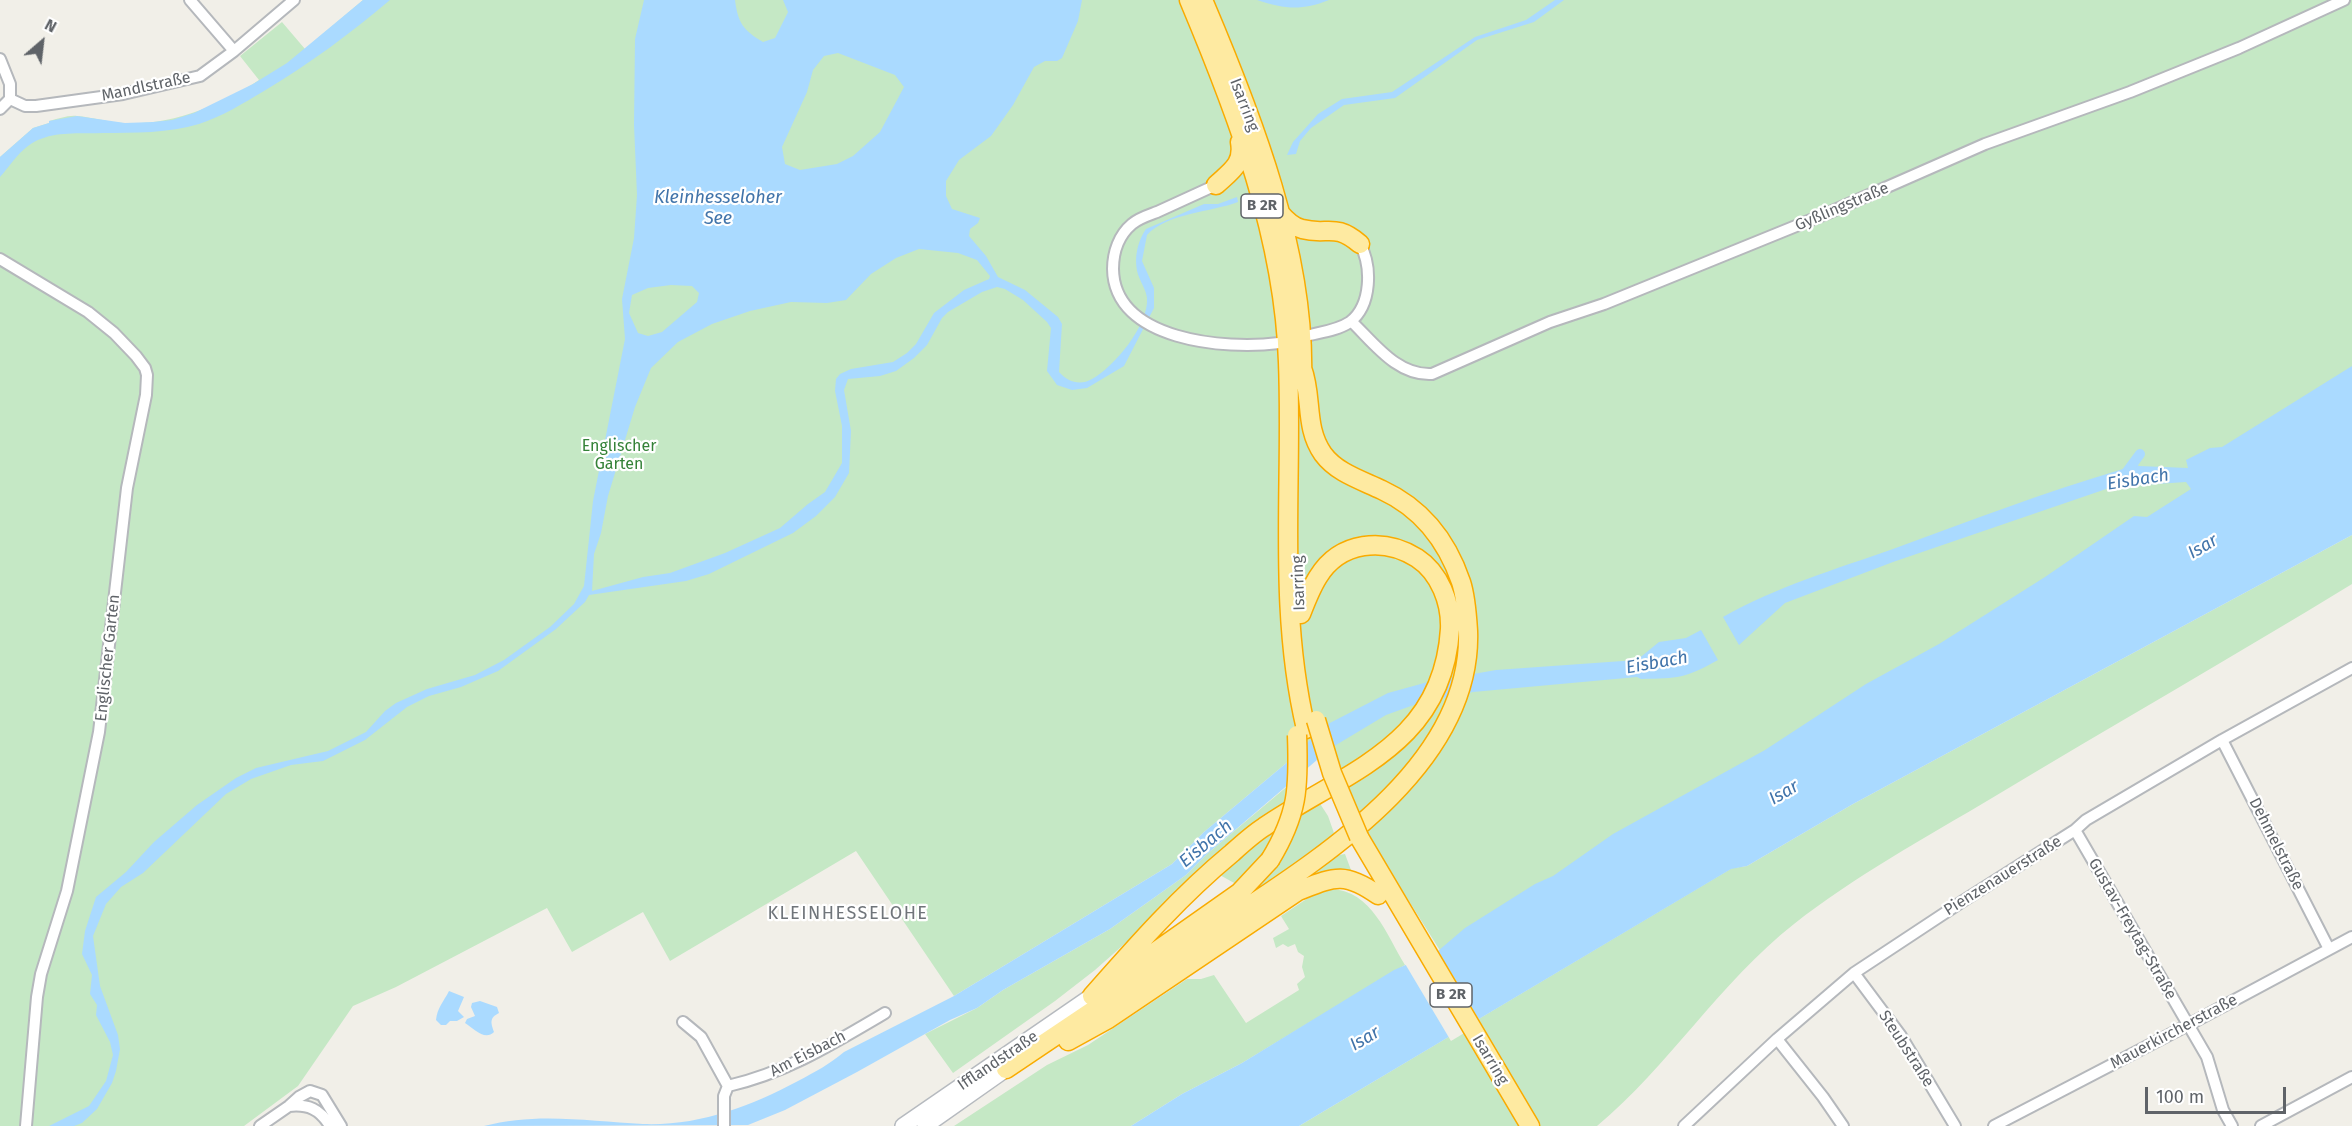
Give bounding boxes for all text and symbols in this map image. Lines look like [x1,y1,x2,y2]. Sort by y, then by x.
north arrow [12,12,72,72]
text: N [42,15,60,37]
street label: Mandlstraße [100,68,192,106]
street label: Isarring [1225,76,1263,134]
street label: Gyßlingstraße [1792,179,1892,235]
water label: Kleinhesseloher See [654,187,782,230]
road number: B 2R [1241,194,1283,218]
park label: Englischer Garten [582,437,656,475]
water label: Eisbach [2105,464,2171,496]
water label: Isar [2184,530,2222,564]
street label: Isarring [1288,555,1310,611]
street label: Englischer Garten [92,594,124,722]
water label: Eisbach [1624,647,1690,679]
water label: Isar [1765,776,1803,810]
street label: Dehmelstraße [2244,795,2308,893]
water label: Eisbach [1175,816,1237,872]
street label: Pienzenauerstraße [1941,832,2065,920]
street label: Gustav-Freytag-Straße [2084,855,2180,1003]
district label: KLEINHESSELOHE [767,903,929,925]
road number: B 2R [1430,983,1472,1007]
street label: Mauerkircherstraße [2107,990,2241,1074]
street label: Steubstraße [1874,1007,1938,1091]
water label: Isar [1346,1022,1384,1056]
street label: Am Eisbach [767,1027,849,1081]
street label: Ifflandstraße [954,1027,1042,1095]
street label: Isarring [1468,1031,1512,1089]
scale bar [2148,1075,2289,1113]
text: 100 m [2156,1086,2204,1108]

